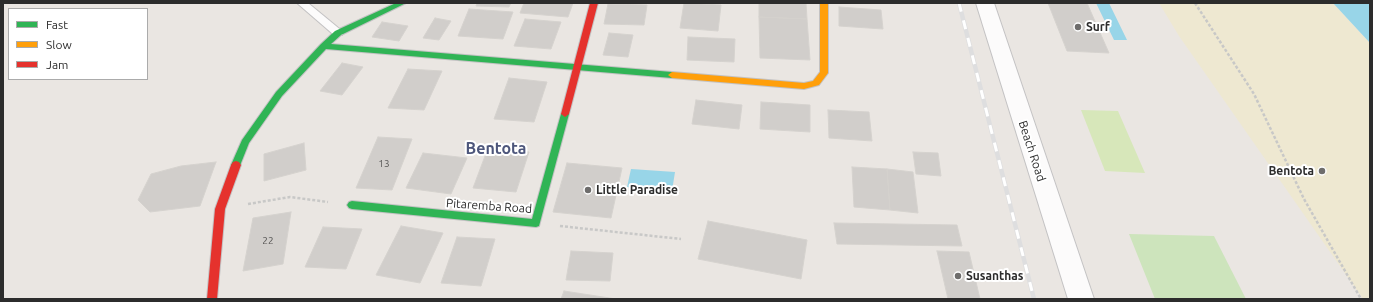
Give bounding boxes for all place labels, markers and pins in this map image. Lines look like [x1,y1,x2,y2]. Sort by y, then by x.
place label: Surf [1086,20,1110,34]
marker: Surf [1073,22,1083,32]
place label: Bentota [1268,164,1314,178]
marker: Bentota [1317,166,1327,176]
place label: Little Paradise [596,183,678,197]
marker: Little Paradise [583,185,593,195]
place label: Susanthas [966,269,1023,283]
marker: Susanthas [953,271,963,281]

